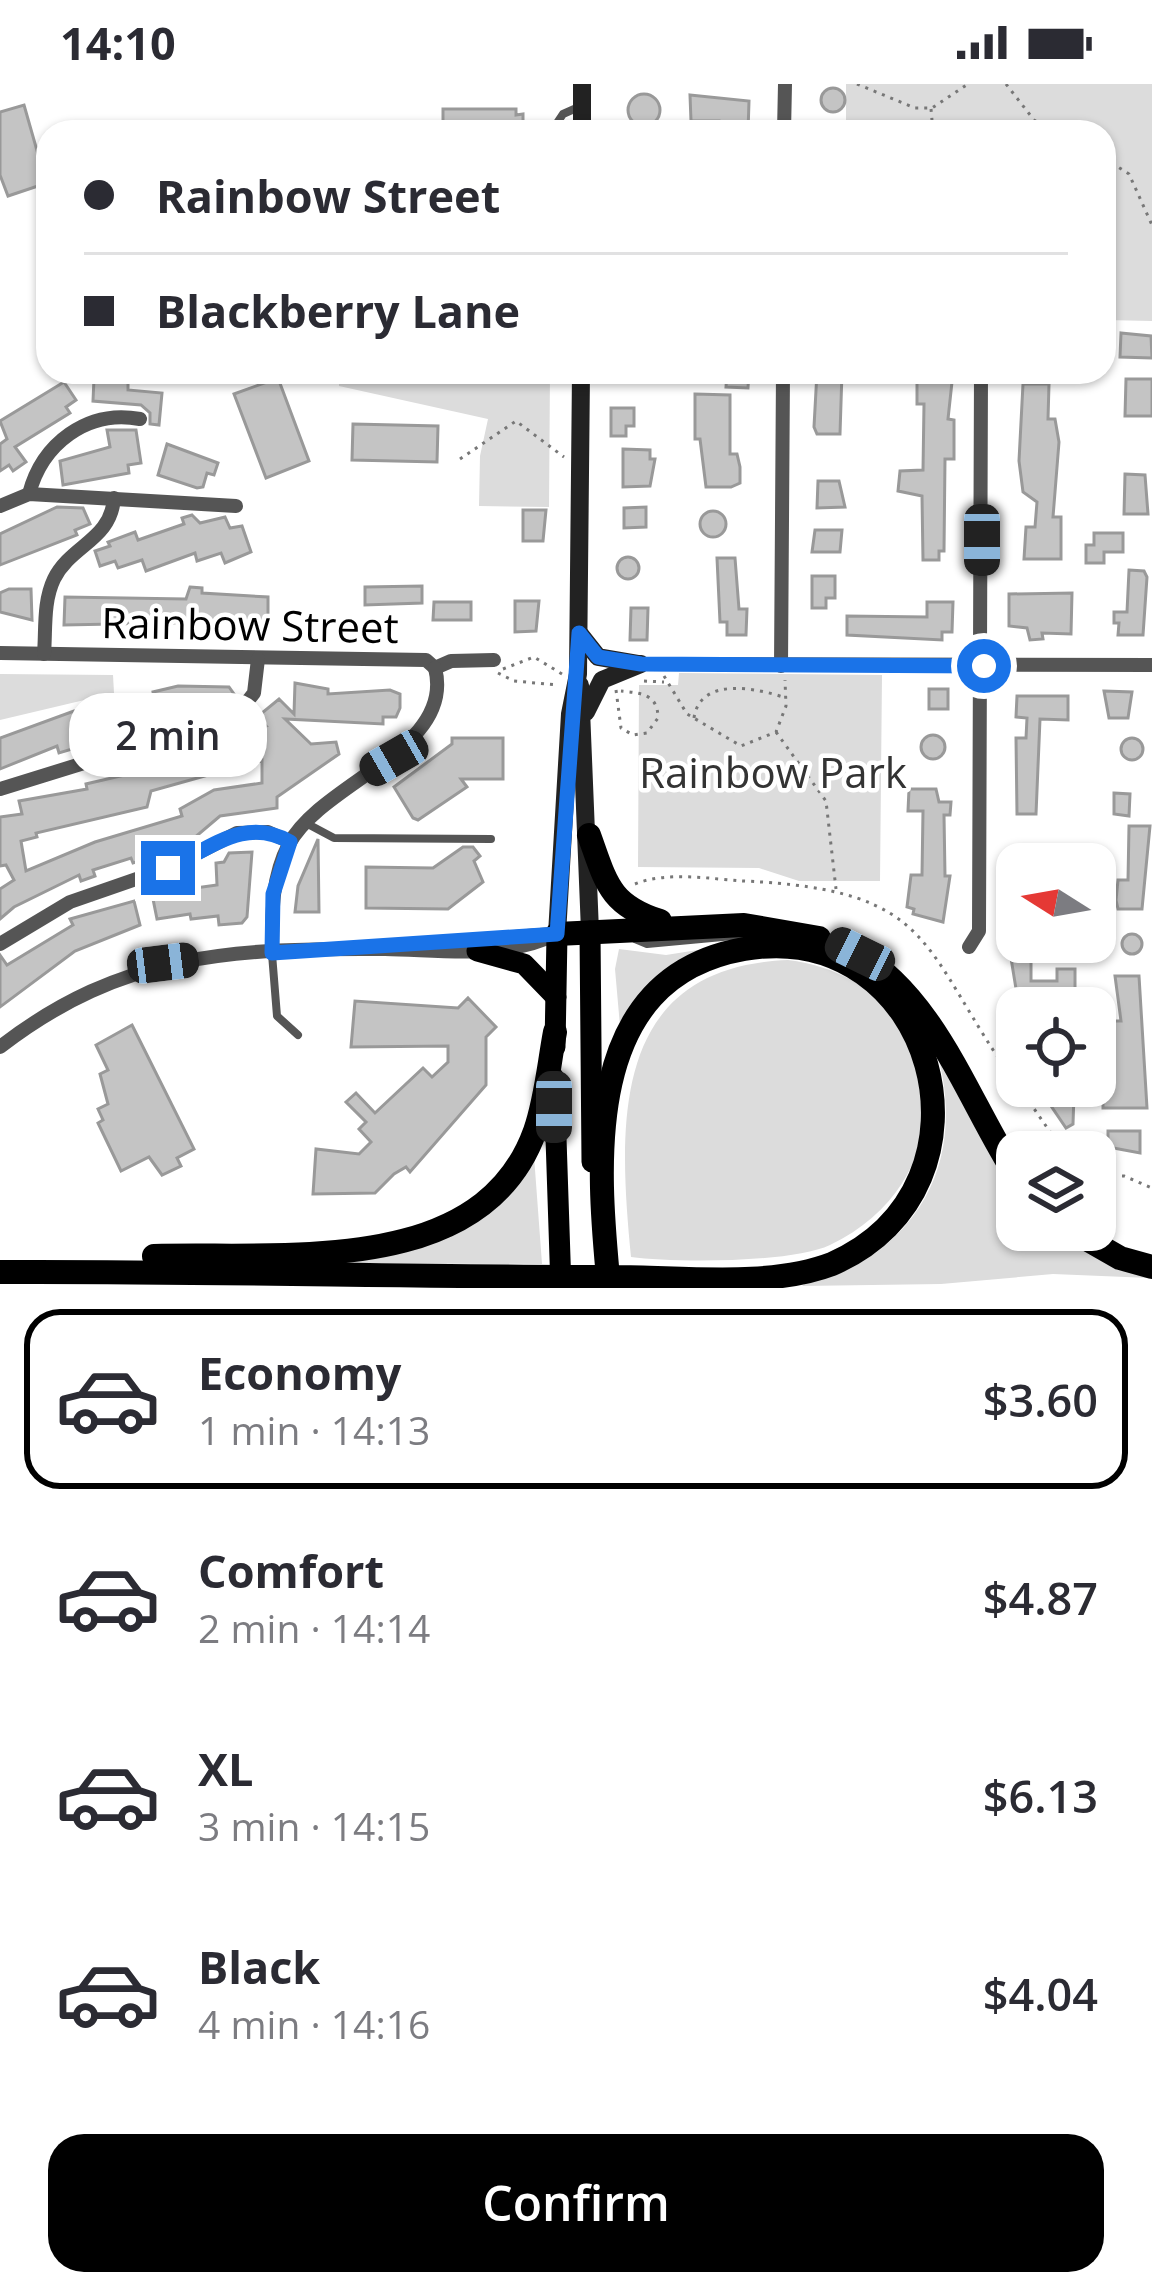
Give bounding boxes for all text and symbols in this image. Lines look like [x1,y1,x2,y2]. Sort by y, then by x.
text: 14:10 [60,12,176,73]
text: Rainbow Street [156,165,500,226]
text: Blackberry Lane [156,280,520,341]
car [964,504,1000,576]
street label: Rainbow Street [101,593,399,655]
route start [957,639,1011,693]
callout: 2 min [69,694,267,778]
text: 2 min [115,708,221,761]
car [354,724,434,792]
park label: Rainbow Park [639,743,907,800]
route end [141,841,195,895]
north arrow [996,843,1116,963]
map controls [996,843,1116,1251]
car [820,922,900,986]
car [125,941,201,985]
button: locate [996,987,1116,1107]
car [536,1071,572,1143]
button: layers [996,1131,1116,1251]
text: Economy [198,1342,401,1403]
icon: car [54,1345,162,1453]
text: $3.60 [983,1369,1098,1430]
text: 1 min · 14:13 [198,1403,430,1456]
text: Comfort [198,1540,384,1601]
icon: car [54,1543,162,1651]
text: $4.87 [983,1567,1098,1628]
text: 2 min · 14:14 [198,1601,430,1654]
text: XL [198,1738,253,1799]
icon: car [54,1741,162,1849]
text: $6.13 [983,1765,1098,1826]
text: 3 min · 14:15 [198,1799,430,1852]
text: Black [198,1936,320,1997]
icon: car [54,1939,162,2047]
text: $4.04 [983,1963,1098,2024]
text: 4 min · 14:16 [198,1997,430,2050]
button: Confirm [48,2134,1104,2272]

